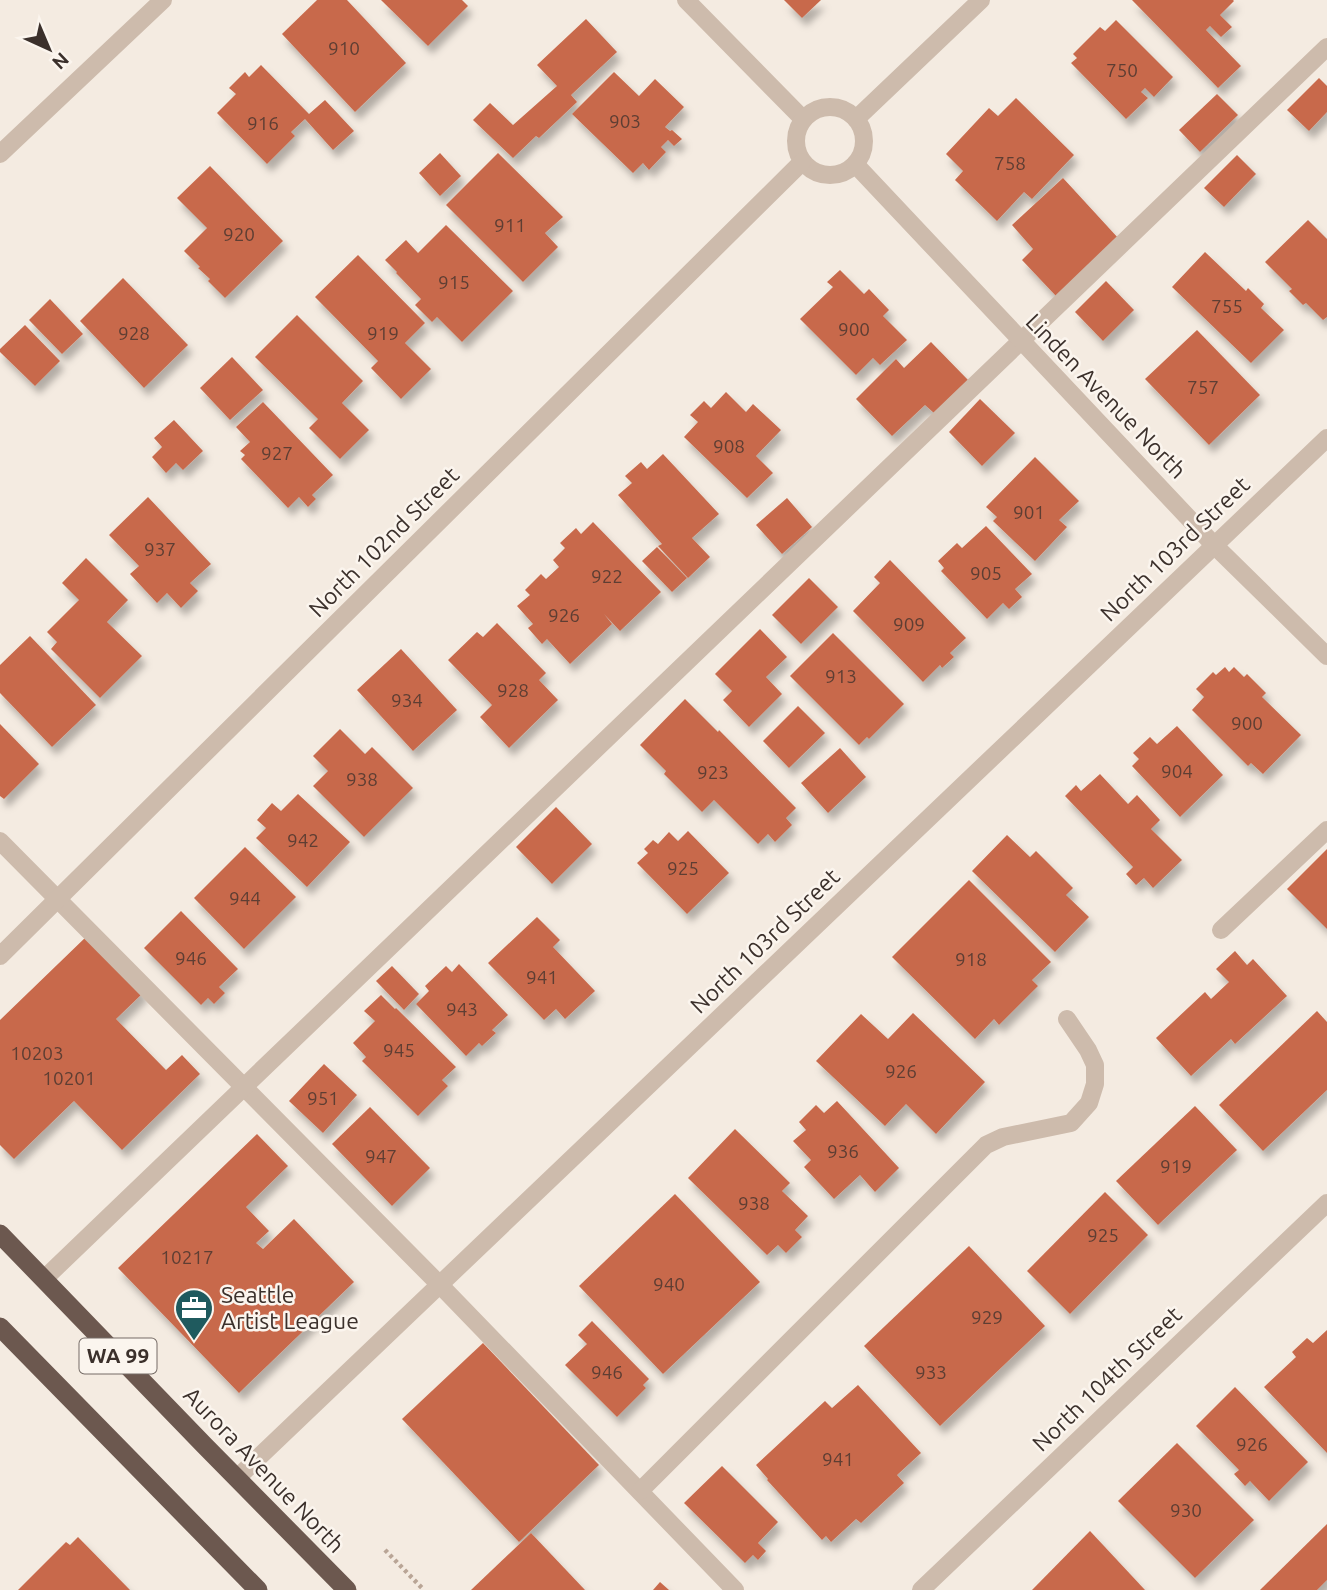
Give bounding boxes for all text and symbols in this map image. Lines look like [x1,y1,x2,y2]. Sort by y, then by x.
north arrow [14,14,84,84]
house number: 910 [328,37,360,59]
text: N [48,48,74,74]
house number: 750 [1106,59,1138,81]
house number: 903 [609,110,641,132]
house number: 916 [247,112,279,134]
house number: 758 [994,152,1026,174]
house number: 911 [494,214,526,236]
house number: 920 [223,223,255,245]
house number: 915 [438,271,470,293]
house number: 755 [1211,295,1243,317]
street label: Linden Avenue North [1021,308,1191,483]
house number: 900 [838,318,870,340]
house number: 928 [118,322,150,344]
house number: 919 [367,322,399,344]
house number: 757 [1187,376,1219,398]
house number: 908 [713,435,745,457]
house number: 927 [261,442,293,464]
street label: North 102nd Street [304,462,464,622]
street label: North 103rd Street [1095,471,1254,626]
house number: 901 [1013,501,1045,523]
house number: 937 [144,538,176,560]
house number: 905 [970,562,1002,584]
house number: 922 [591,565,623,587]
house number: 926 [548,604,580,626]
house number: 909 [893,613,925,635]
house number: 913 [825,665,857,687]
house number: 928 [497,679,529,701]
house number: 934 [391,689,423,711]
house number: 900 [1231,712,1263,734]
house number: 904 [1161,760,1193,782]
house number: 923 [697,761,729,783]
house number: 938 [346,768,378,790]
house number: 942 [287,829,319,851]
house number: 925 [667,857,699,879]
street label: North 103rd Street [685,863,844,1018]
house number: 944 [229,887,261,909]
house number: 946 [175,947,207,969]
house number: 918 [955,948,987,970]
house number: 941 [526,966,558,988]
house number: 943 [446,998,478,1020]
house number: 945 [383,1039,415,1061]
house number: 10203 [10,1042,64,1064]
house number: 926 [885,1060,917,1082]
house number: 10201 [42,1067,96,1089]
house number: 951 [307,1087,339,1109]
house number: 936 [827,1140,859,1162]
house number: 947 [365,1145,397,1167]
house number: 919 [1160,1155,1192,1177]
house number: 938 [738,1192,770,1214]
house number: 925 [1087,1224,1119,1246]
house number: 10217 [160,1246,214,1268]
house number: 940 [653,1273,685,1295]
place label: Seattle Artist League [221,1282,359,1333]
office icon: Seattle Artist League [173,1287,215,1342]
street label: North 104th Street [1027,1301,1186,1456]
house number: 929 [971,1306,1003,1328]
road number: WA 99 [80,1338,156,1374]
house number: 946 [591,1361,623,1383]
house number: 933 [915,1361,947,1383]
street label: Aurora Avenue North [179,1382,350,1557]
house number: 926 [1236,1433,1268,1455]
house number: 941 [822,1448,854,1470]
house number: 930 [1170,1499,1202,1521]

